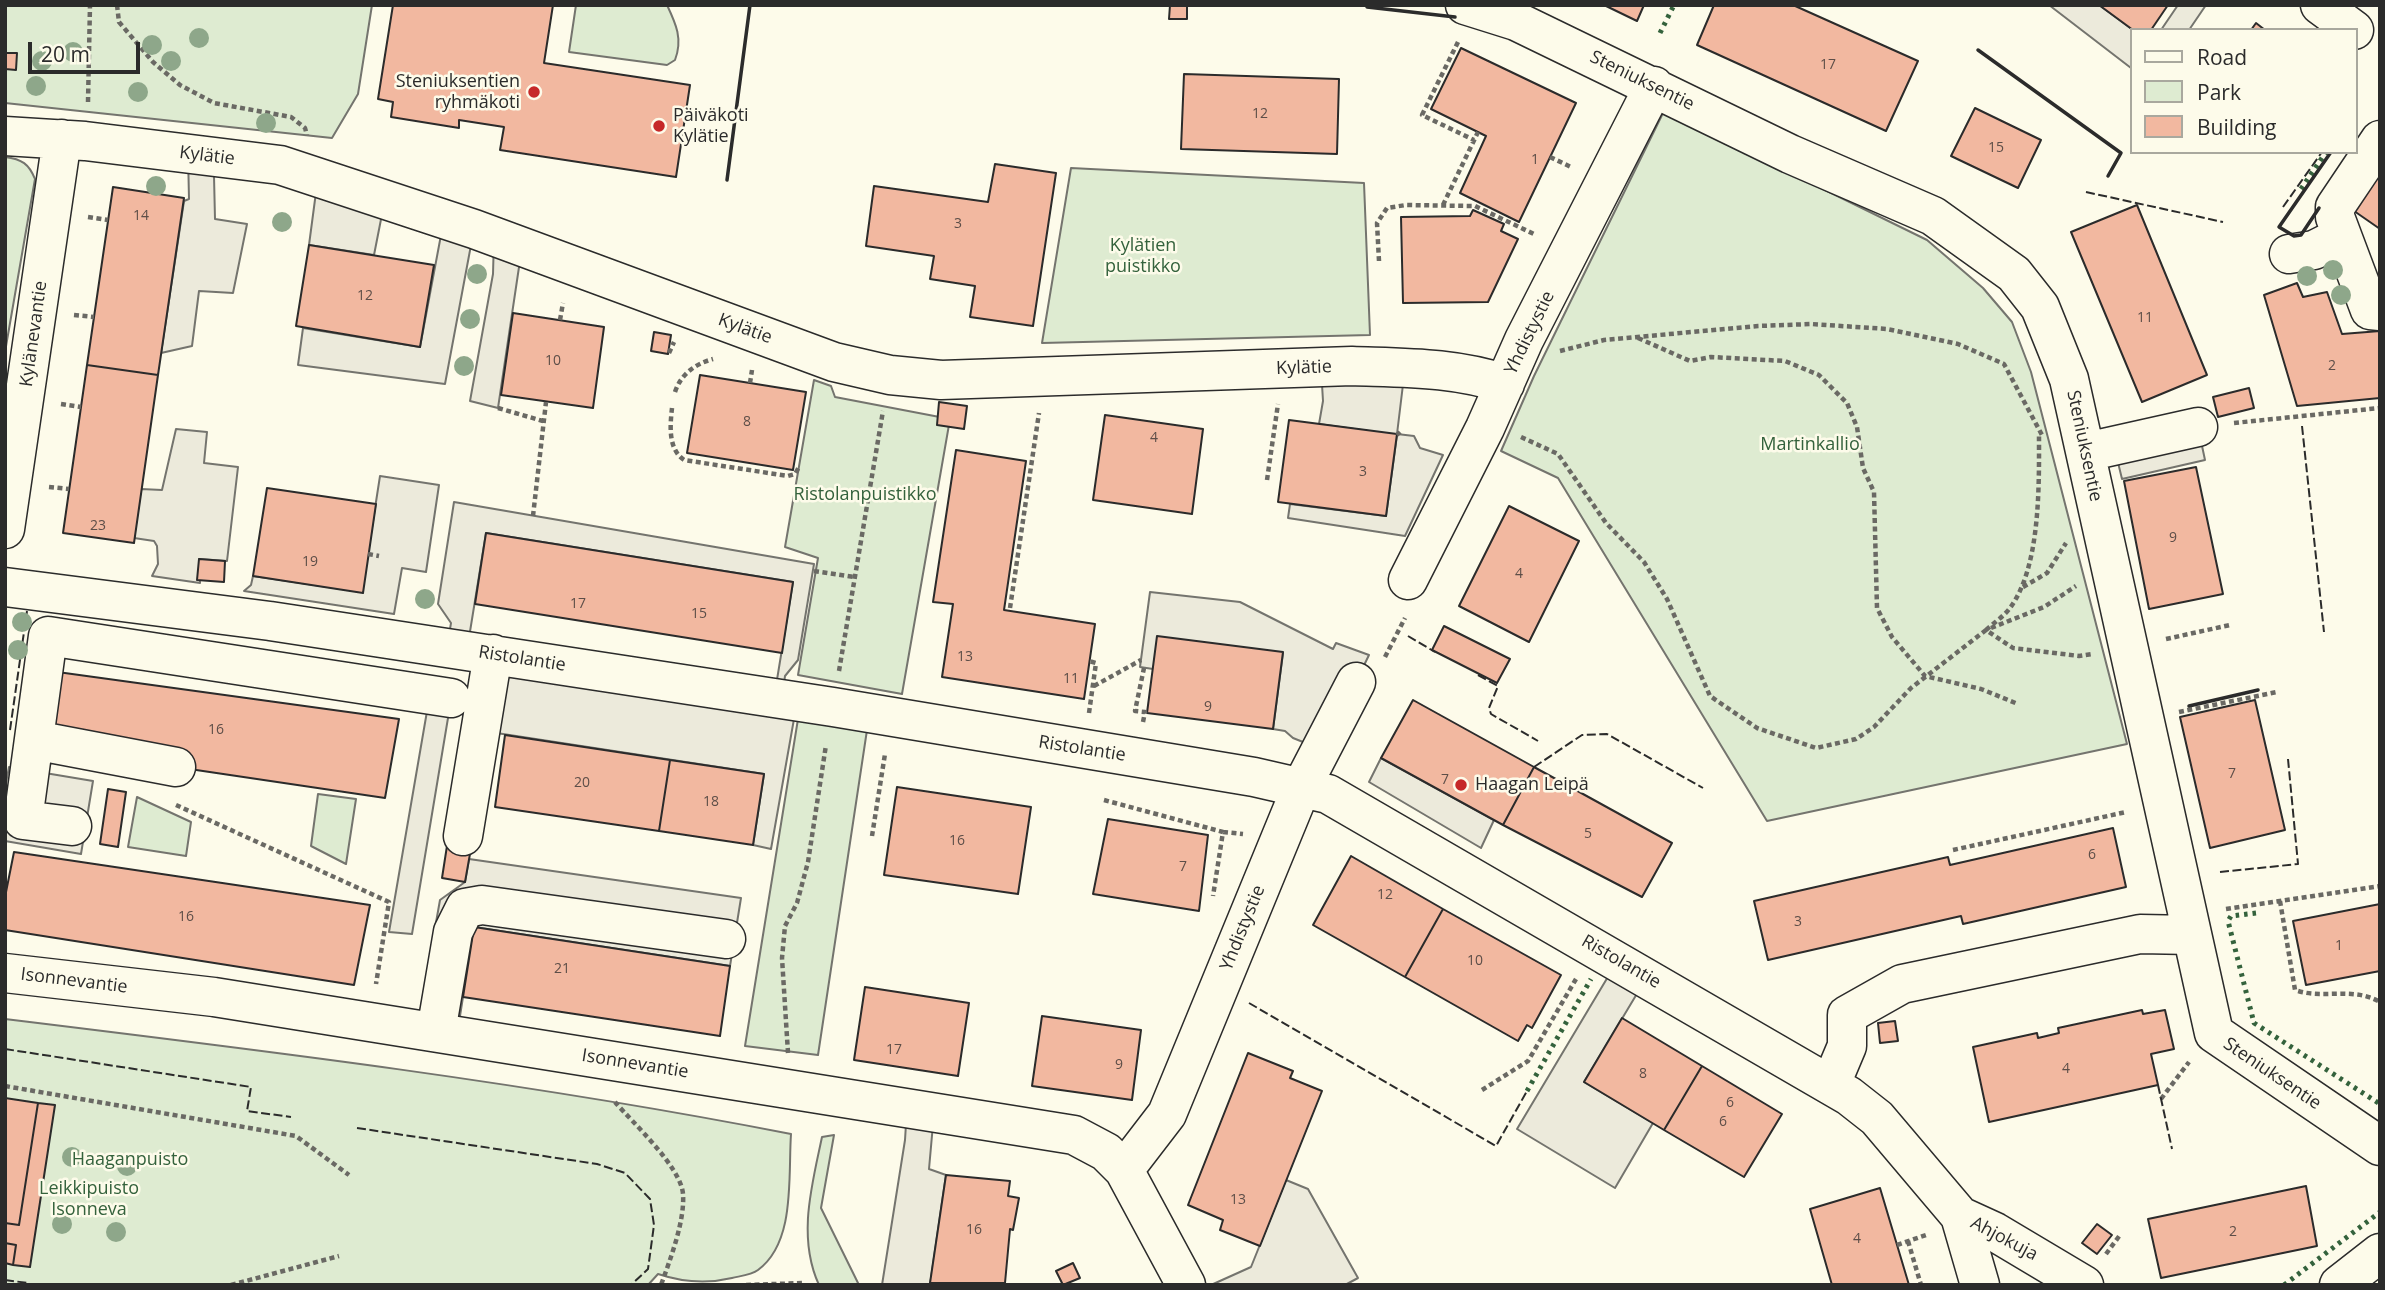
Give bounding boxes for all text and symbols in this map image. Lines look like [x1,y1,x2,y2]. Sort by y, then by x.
scale bar [32,28,144,72]
legend [2130,28,2357,154]
text: 20 m [41,40,90,68]
text: Road [2197,43,2247,71]
street label: Steniuksentie [1586,46,1698,116]
house number: 17 [1820,57,1836,73]
place label: Steniuksentien ryhmäkoti [396,71,520,114]
text: Park [2197,78,2241,106]
marker: Steniuksentien ryhmäkoti [526,84,542,100]
place label: Päiväkoti Kylätie [673,105,749,148]
house number: 12 [1252,106,1268,122]
text: Building [2197,113,2276,141]
marker: Päiväkoti Kylätie [651,118,667,134]
house number: 15 [1988,140,2004,156]
street label: Kylätie [178,142,236,170]
house number: 1 [1531,152,1539,168]
house number: 14 [133,208,149,224]
house number: 3 [954,216,962,232]
park label: Kylätien puistikko [1105,235,1181,278]
street label: Kylänevantie [16,280,52,388]
house number: 12 [357,288,373,304]
street label: Yhdistystie [1500,288,1560,378]
street label: Kylätie [715,309,775,349]
house number: 11 [2137,310,2153,326]
house number: 10 [545,353,561,369]
street label: Kylätie [1276,356,1332,380]
house number: 2 [2328,358,2336,374]
street label: Steniuksentie [2062,388,2106,504]
house number: 8 [743,414,751,430]
house number: 4 [1150,430,1158,446]
park label: Martinkallio [1760,434,1860,456]
house number: 3 [1359,464,1367,480]
park label: Ristolanpuistikko [794,484,936,506]
house number: 23 [90,518,106,534]
house number: 9 [2169,530,2177,546]
house number: 19 [302,554,318,570]
house number: 4 [1515,566,1523,582]
house number: 17 [570,596,586,612]
house number: 15 [691,606,707,622]
street label: Ristolantie [477,641,567,677]
house number: 13 [957,649,973,665]
house number: 11 [1063,671,1079,687]
house number: 9 [1204,699,1212,715]
house number: 16 [208,722,224,738]
street label: Ristolantie [1037,731,1127,767]
house number: 7 [2228,766,2236,782]
house number: 7 [1441,772,1449,788]
place label: Haagan Leipä [1475,774,1589,796]
house number: 20 [574,775,590,791]
marker: Haagan Leipä [1453,777,1469,793]
house number: 18 [703,794,719,810]
house number: 5 [1584,826,1592,842]
house number: 16 [949,833,965,849]
house number: 6 [2088,847,2096,863]
house number: 7 [1179,859,1187,875]
street label: Yhdistystie [1216,882,1270,974]
house number: 12 [1377,887,1393,903]
house number: 16 [178,909,194,925]
house number: 3 [1794,914,1802,930]
street label: Ristolantie [1577,931,1665,993]
house number: 1 [2335,938,2343,954]
house number: 10 [1467,953,1483,969]
house number: 21 [554,961,570,977]
street label: Isonnevantie [19,964,129,998]
street label: Steniuksentie [2219,1033,2325,1115]
house number: 17 [886,1042,902,1058]
street label: Isonnevantie [580,1045,690,1083]
house number: 9 [1115,1057,1123,1073]
house number: 4 [2062,1061,2070,1077]
house number: 8 [1639,1066,1647,1082]
house number: 6 [1726,1095,1734,1111]
house number: 6 [1719,1114,1727,1130]
park label: Haaganpuisto [72,1149,188,1171]
park label: Leikkipuisto Isonneva [39,1178,139,1220]
house number: 13 [1230,1192,1246,1208]
street label: Ahjokuja [1967,1212,2041,1266]
house number: 16 [966,1222,982,1238]
house number: 2 [2229,1224,2237,1240]
house number: 4 [1853,1231,1861,1247]

